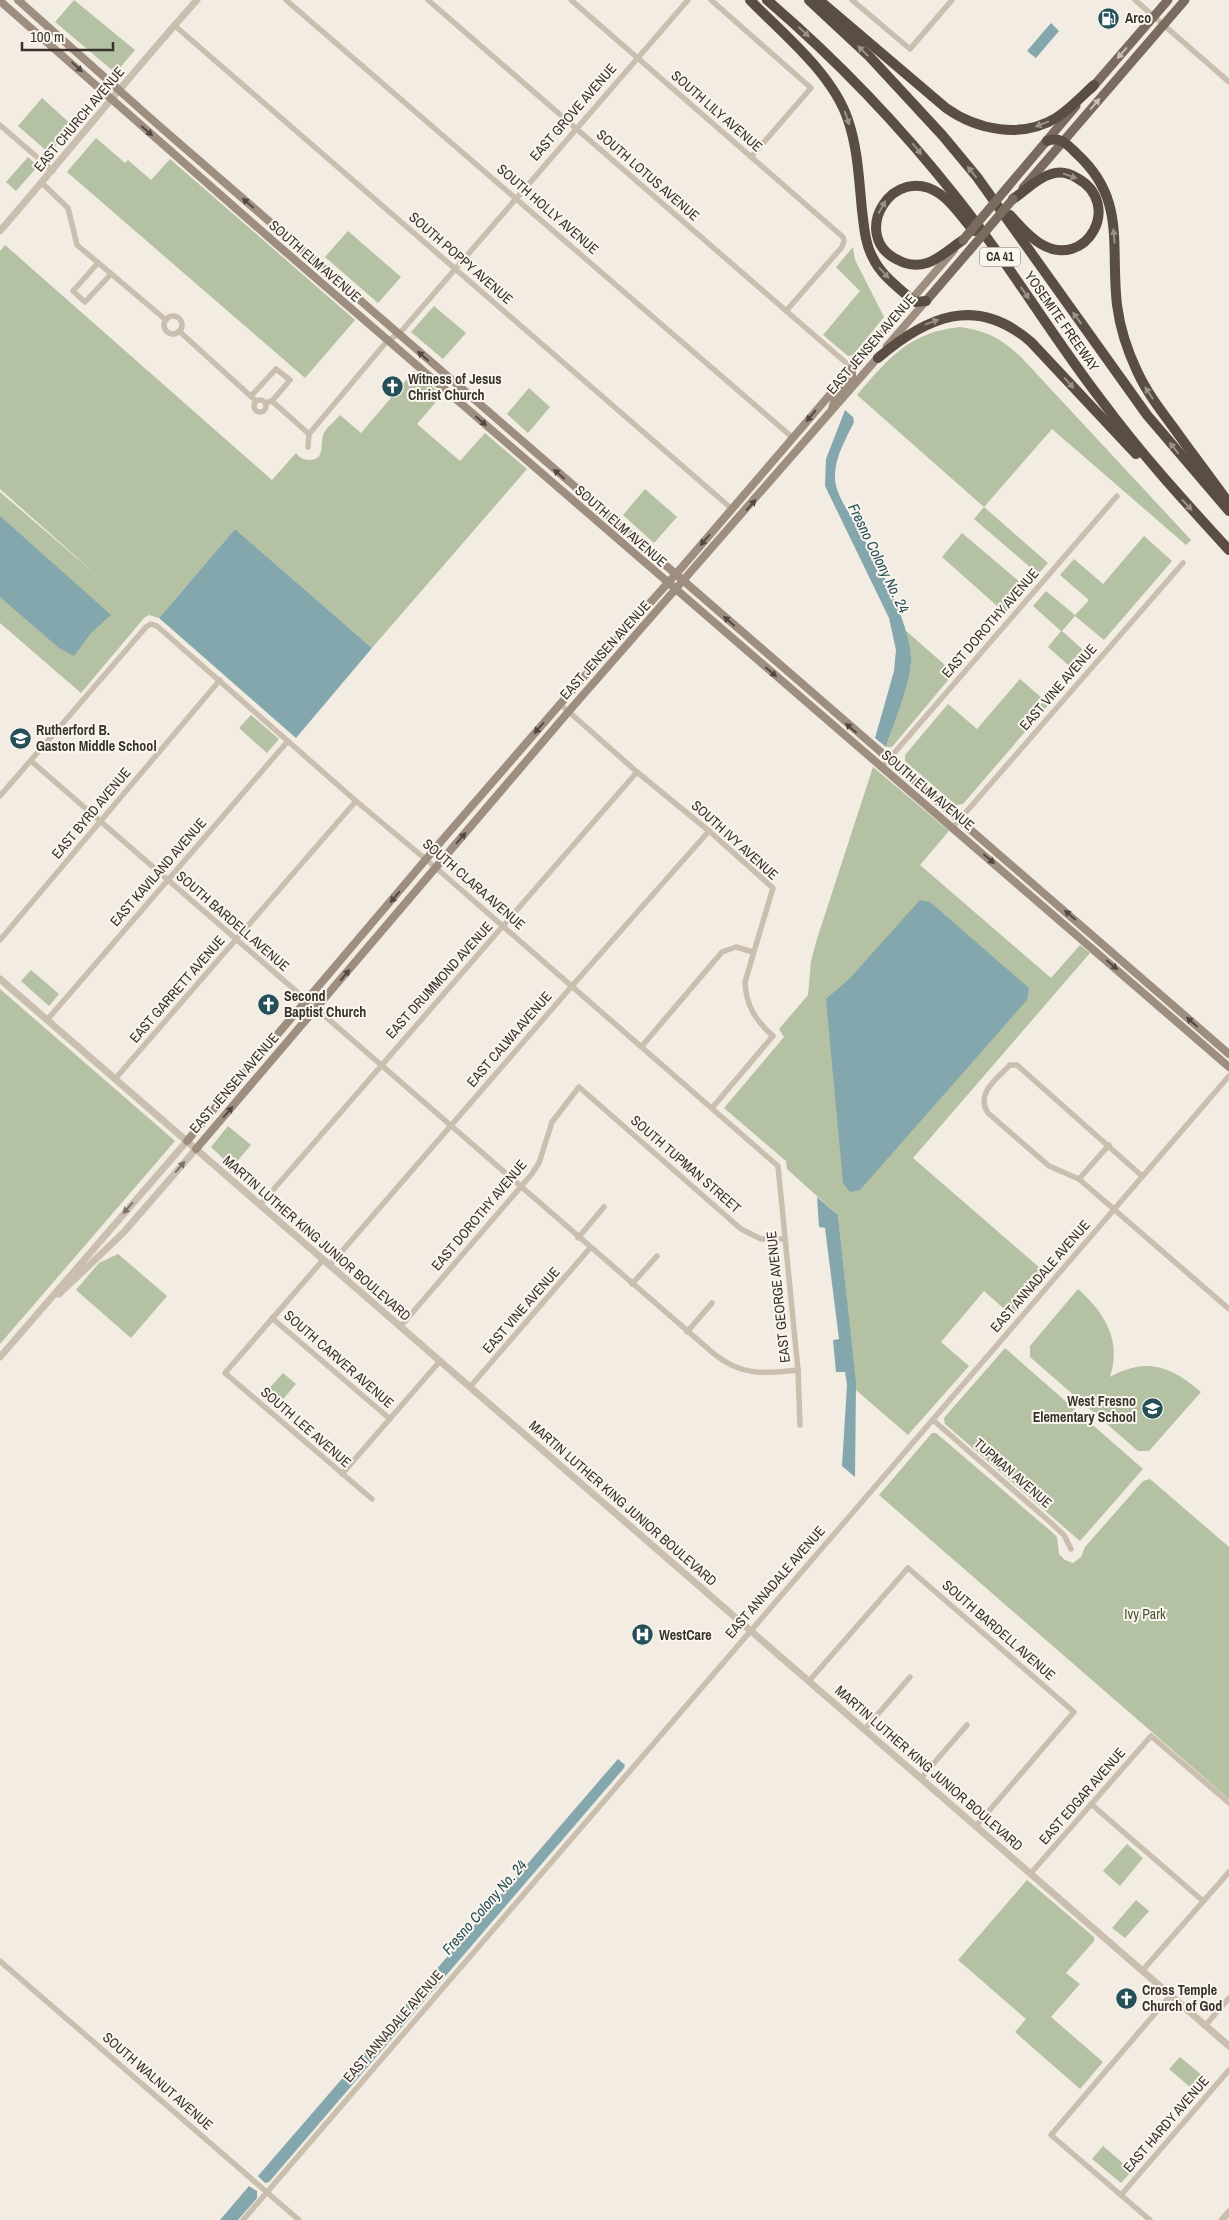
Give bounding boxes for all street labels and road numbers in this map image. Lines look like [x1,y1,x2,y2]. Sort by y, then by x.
street label: EAST GROVE AVENUE [526,60,620,164]
street label: EAST CHURCH AVENUE [30,63,128,175]
street label: SOUTH LILY AVENUE [668,67,766,155]
street label: SOUTH LOTUS AVENUE [593,125,703,225]
street label: SOUTH HOLLY AVENUE [493,160,603,258]
street label: SOUTH POPPY AVENUE [405,208,517,308]
street label: SOUTH ELM AVENUE [265,216,365,306]
road number: CA 41 [980,248,1020,266]
street label: YOSEMITE FREEWAY [1021,267,1103,375]
street label: EAST JENSEN AVENUE [822,290,920,398]
street label: SOUTH ELM AVENUE [571,481,671,571]
street label: EAST DOROTHY AVENUE [938,565,1042,681]
street label: EAST JENSEN AVENUE [556,597,654,703]
street label: EAST VINE AVENUE [1016,640,1100,734]
street label: SOUTH ELM AVENUE [878,746,978,834]
street label: EAST BYRD AVENUE [48,764,134,862]
street label: SOUTH IVY AVENUE [688,796,782,884]
street label: EAST KAVILAND AVENUE [106,814,210,930]
street label: SOUTH CLARA AVENUE [419,835,529,933]
street label: SOUTH BARDELL AVENUE [173,867,293,975]
street label: EAST DRUMMOND AVENUE [382,918,496,1042]
street label: EAST GARRETT AVENUE [125,932,229,1046]
street label: EAST CALWA AVENUE [463,987,555,1091]
street label: EAST JENSEN AVENUE [185,1029,283,1137]
street label: SOUTH TUPMAN STREET [627,1111,745,1217]
street label: MARTIN LUTHER KING JUNIOR BOULEVARD [219,1151,415,1325]
street label: EAST DOROTHY AVENUE [427,1156,531,1274]
street label: EAST ANNADALE AVENUE [986,1216,1094,1336]
street label: EAST GEORGE AVENUE [762,1230,794,1364]
street label: EAST VINE AVENUE [479,1263,563,1357]
street label: SOUTH CARVER AVENUE [280,1306,398,1412]
street label: SOUTH LEE AVENUE [257,1383,355,1471]
street label: MARTIN LUTHER KING JUNIOR BOULEVARD [525,1416,721,1590]
street label: TUPMAN AVENUE [970,1434,1056,1512]
street label: EAST ANNADALE AVENUE [721,1522,829,1642]
street label: SOUTH BARDELL AVENUE [939,1576,1059,1684]
street label: MARTIN LUTHER KING JUNIOR BOULEVARD [831,1681,1027,1855]
street label: EAST EDGAR AVENUE [1035,1744,1129,1848]
street label: EAST ANNADALE AVENUE [339,1966,447,2086]
street label: SOUTH WALNUT AVENUE [99,2028,217,2134]
street label: EAST HARDY AVENUE [1119,2072,1213,2176]

